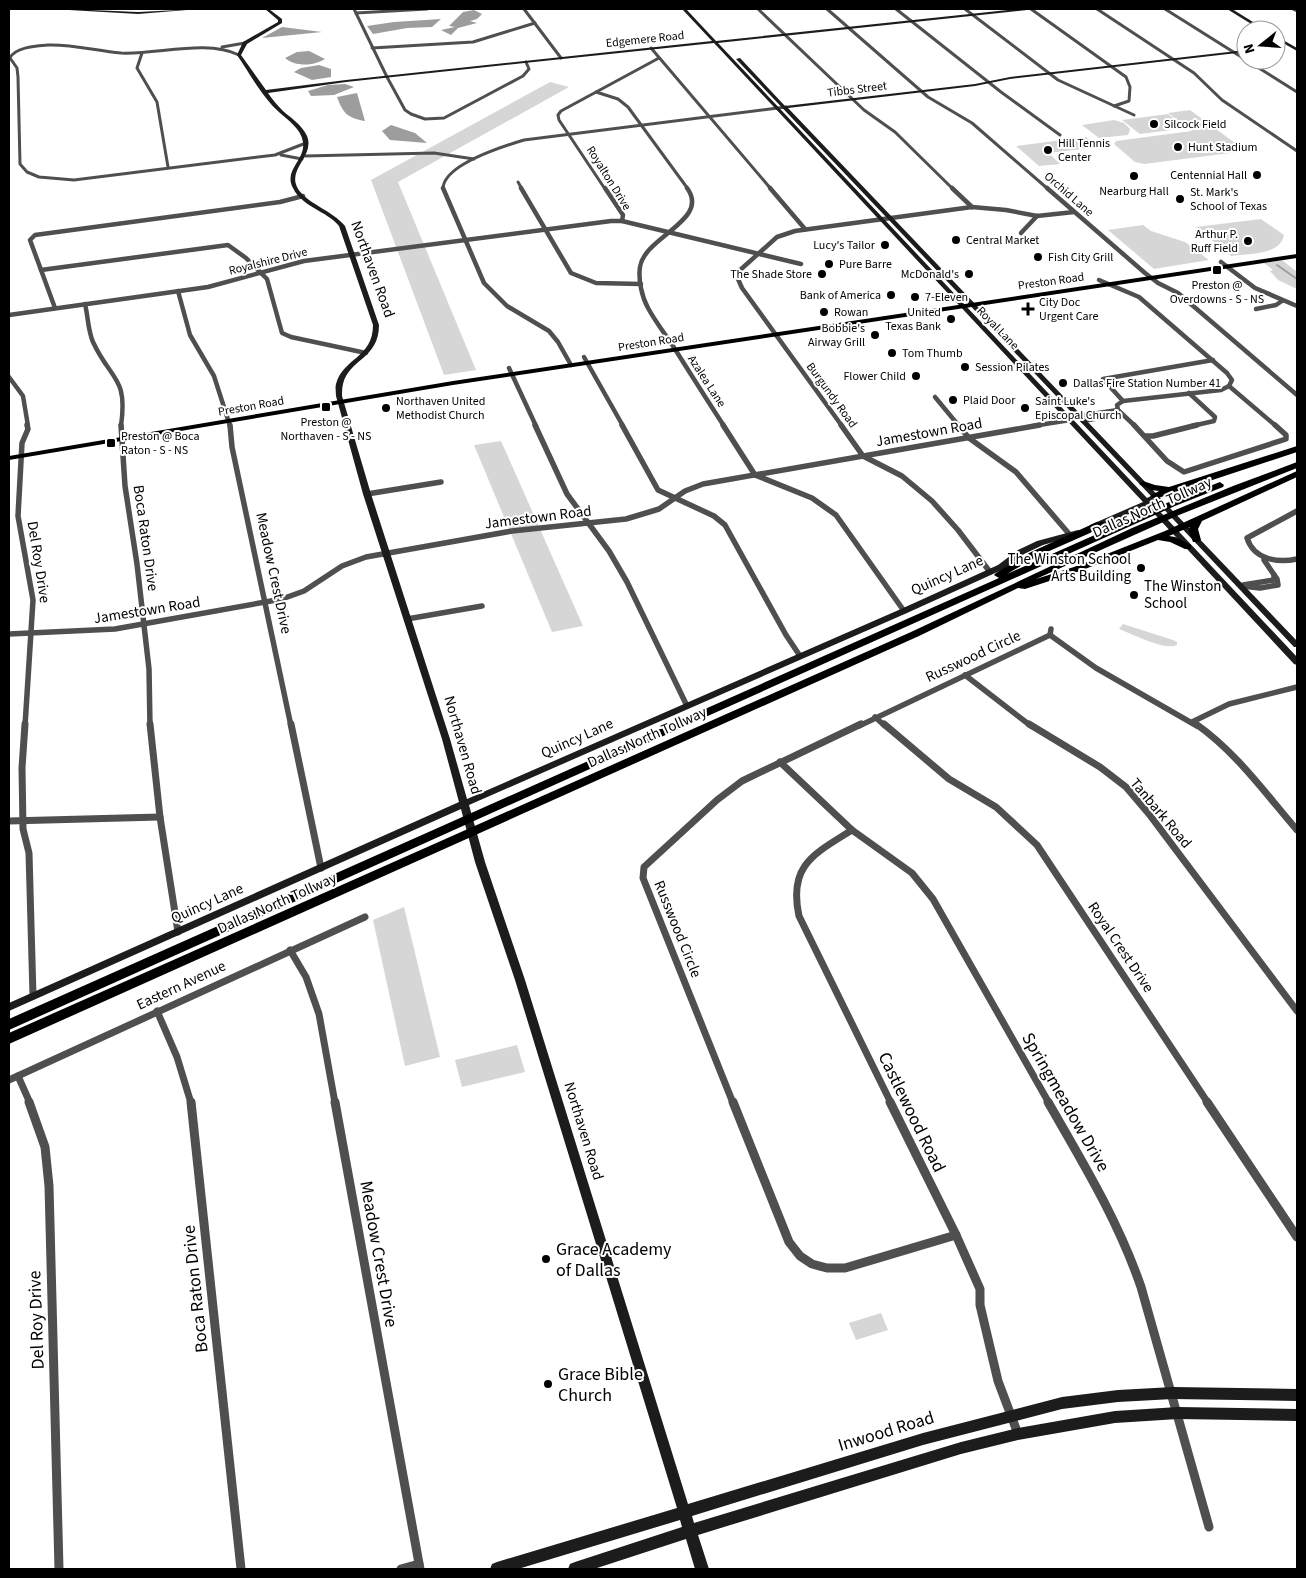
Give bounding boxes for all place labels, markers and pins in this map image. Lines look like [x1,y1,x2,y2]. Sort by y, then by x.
place label: Silcock Field [1164,116,1227,133]
marker: Silcock Field [1148,118,1160,130]
place label: Hill Tennis Center [1058,135,1110,166]
place label: Hunt Stadium [1188,139,1257,156]
marker: Hunt Stadium [1172,141,1184,153]
marker: Hill Tennis Center [1042,144,1054,156]
place label: Centennial Hall [1170,167,1247,184]
marker: Centennial Hall [1251,169,1263,181]
marker: Nearburg Hall [1128,170,1140,182]
place label: Nearburg Hall [1099,183,1169,200]
place label: St. Mark's School of Texas [1190,184,1267,215]
marker: St. Mark's School of Texas [1174,193,1186,205]
place label: Arthur P. Ruff Field [1191,226,1238,257]
place label: Central Market [966,232,1039,249]
marker: Central Market [950,234,962,246]
marker: Arthur P. Ruff Field [1242,235,1254,247]
place label: Lucy's Tailor [813,237,876,254]
marker: Lucy's Tailor [879,239,891,251]
place label: Fish City Grill [1048,249,1113,266]
marker: Fish City Grill [1032,251,1044,263]
place label: Pure Barre [839,256,892,273]
marker: Pure Barre [823,258,835,270]
marker: Preston @ Overdowns - S - NS [1211,264,1223,276]
place label: The Shade Store [730,266,812,283]
place label: McDonald's [901,266,959,283]
marker: The Shade Store [816,268,828,280]
marker: McDonald's [963,268,975,280]
place label: Preston @ Overdowns - S - NS [1170,277,1264,308]
place label: Bank of America [800,287,881,304]
marker: Bank of America [885,289,897,301]
place label: 7-Eleven [925,289,968,306]
marker: 7-Eleven [909,291,921,303]
place label: City Doc Urgent Care [1039,294,1099,325]
marker: City Doc Urgent Care [1021,302,1035,316]
place label: Rowan [834,304,868,321]
place label: United Texas Bank [885,304,941,335]
marker: Rowan [818,306,830,318]
marker: United Texas Bank [945,313,957,325]
place label: Bobbie's Airway Grill [808,320,865,351]
marker: Bobbie's Airway Grill [869,329,881,341]
place label: Tom Thumb [902,345,963,362]
marker: Tom Thumb [886,347,898,359]
place label: Session Pilates [975,359,1049,376]
marker: Session Pilates [959,361,971,373]
place label: Flower Child [843,368,906,385]
marker: Flower Child [910,370,922,382]
place label: Dallas Fire Station Number 41 [1073,375,1221,392]
marker: Dallas Fire Station Number 41 [1057,377,1069,389]
place label: Plaid Door [963,392,1016,409]
place label: Northaven United Methodist Church [396,393,485,424]
place label: Saint Luke's Episcopal Church [1035,393,1122,424]
marker: Plaid Door [947,394,959,406]
marker: Preston @ Northaven - S - NS [320,401,332,413]
marker: Northaven United Methodist Church [380,402,392,414]
marker: Saint Luke's Episcopal Church [1019,402,1031,414]
place label: Preston @ Northaven - S - NS [281,414,371,445]
place label: Preston @ Boca Raton - S - NS [121,428,199,459]
marker: Preston @ Boca Raton - S - NS [105,437,117,449]
place label: The Winston School Arts Building [1007,549,1131,587]
marker: The Winston School Arts Building [1135,562,1147,574]
place label: The Winston School [1144,576,1222,614]
marker: The Winston School [1128,589,1140,601]
place label: Grace Academy of Dallas [556,1237,672,1283]
marker: Grace Academy of Dallas [540,1253,552,1265]
place label: Grace Bible Church [558,1362,643,1408]
marker: Grace Bible Church [542,1378,554,1390]

